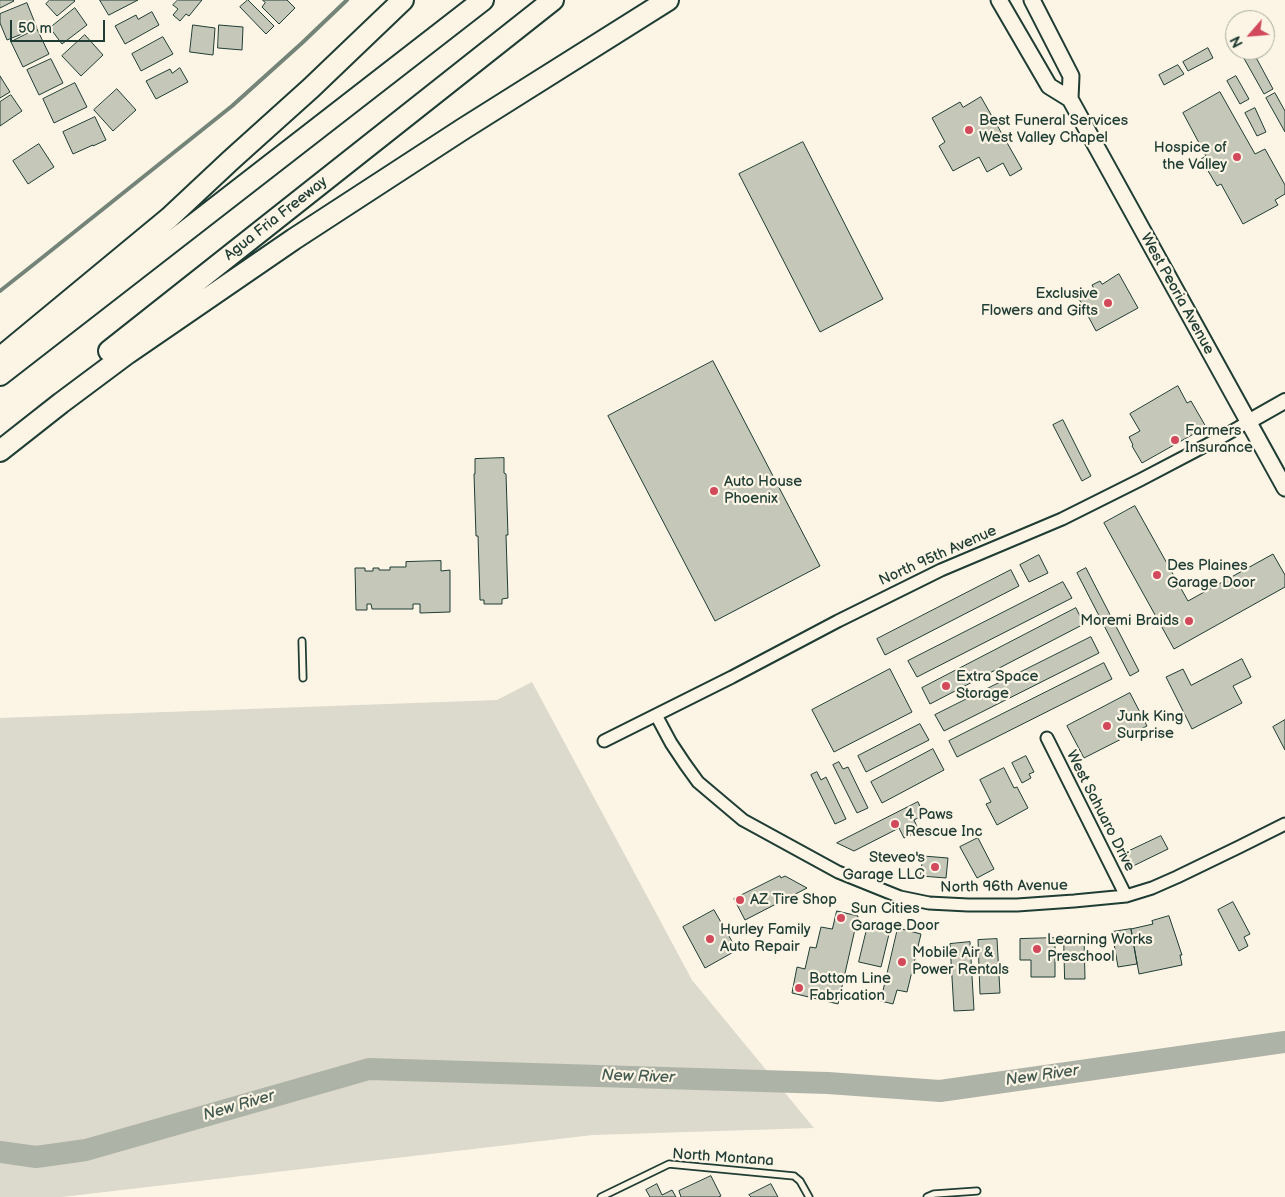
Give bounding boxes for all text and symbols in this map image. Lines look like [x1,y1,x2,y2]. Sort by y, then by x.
scale bar [12,10,108,42]
north arrow [1225,10,1275,60]
text: 50 m [18,19,52,38]
text: N [1227,33,1247,50]
place label: Best Funeral Services West Valley Chapel [979,112,1128,147]
marker: Best Funeral Services West Valley Chapel [963,124,975,136]
place label: Hospice of the Valley [1154,139,1227,174]
marker: Hospice of the Valley [1231,151,1243,163]
street label: Agua Fria Freeway [221,173,331,265]
street label: West Peoria Avenue [1136,230,1218,358]
place label: Exclusive Flowers and Gifts [981,285,1098,320]
marker: Exclusive Flowers and Gifts [1102,297,1114,309]
place label: Farmers Insurance [1185,422,1253,457]
marker: Farmers Insurance [1169,434,1181,446]
place label: Auto House Phoenix [724,473,802,508]
marker: Auto House Phoenix [708,485,720,497]
street label: North 95th Avenue [876,522,1000,590]
place label: Des Plaines Garage Door [1167,557,1255,592]
marker: Des Plaines Garage Door [1151,569,1163,581]
place label: Moremi Braids [1080,612,1179,630]
marker: Moremi Braids [1183,615,1195,627]
place label: Extra Space Storage [956,668,1038,703]
marker: Extra Space Storage [940,680,952,692]
place label: Junk King Surprise [1117,708,1183,743]
marker: Junk King Surprise [1101,720,1113,732]
street label: West Sahuaro Drive [1062,747,1138,875]
place label: 4 Paws Rescue Inc [905,806,982,841]
marker: 4 Paws Rescue Inc [889,818,901,830]
place label: Steveo's Garage LLC [843,849,925,884]
marker: Steveo's Garage LLC [929,861,941,873]
street label: North 96th Avenue [940,877,1068,897]
place label: AZ Tire Shop [750,891,837,909]
marker: AZ Tire Shop [734,894,746,906]
place label: Sun Cities Garage Door [851,900,939,935]
marker: Sun Cities Garage Door [835,912,847,924]
place label: Hurley Family Auto Repair [720,921,811,956]
place label: Learning Works Preschool [1047,931,1153,966]
marker: Hurley Family Auto Repair [704,933,716,945]
marker: Learning Works Preschool [1031,943,1043,955]
place label: Mobile Air & Power Rentals [912,944,1009,979]
marker: Mobile Air & Power Rentals [896,956,908,968]
place label: Bottom Line Fabrication [809,970,891,1005]
marker: Bottom Line Fabrication [793,982,805,994]
water label: New River [1004,1061,1080,1091]
water label: New River [601,1066,675,1088]
water label: New River [201,1087,277,1125]
street label: North Montana [672,1145,774,1171]

